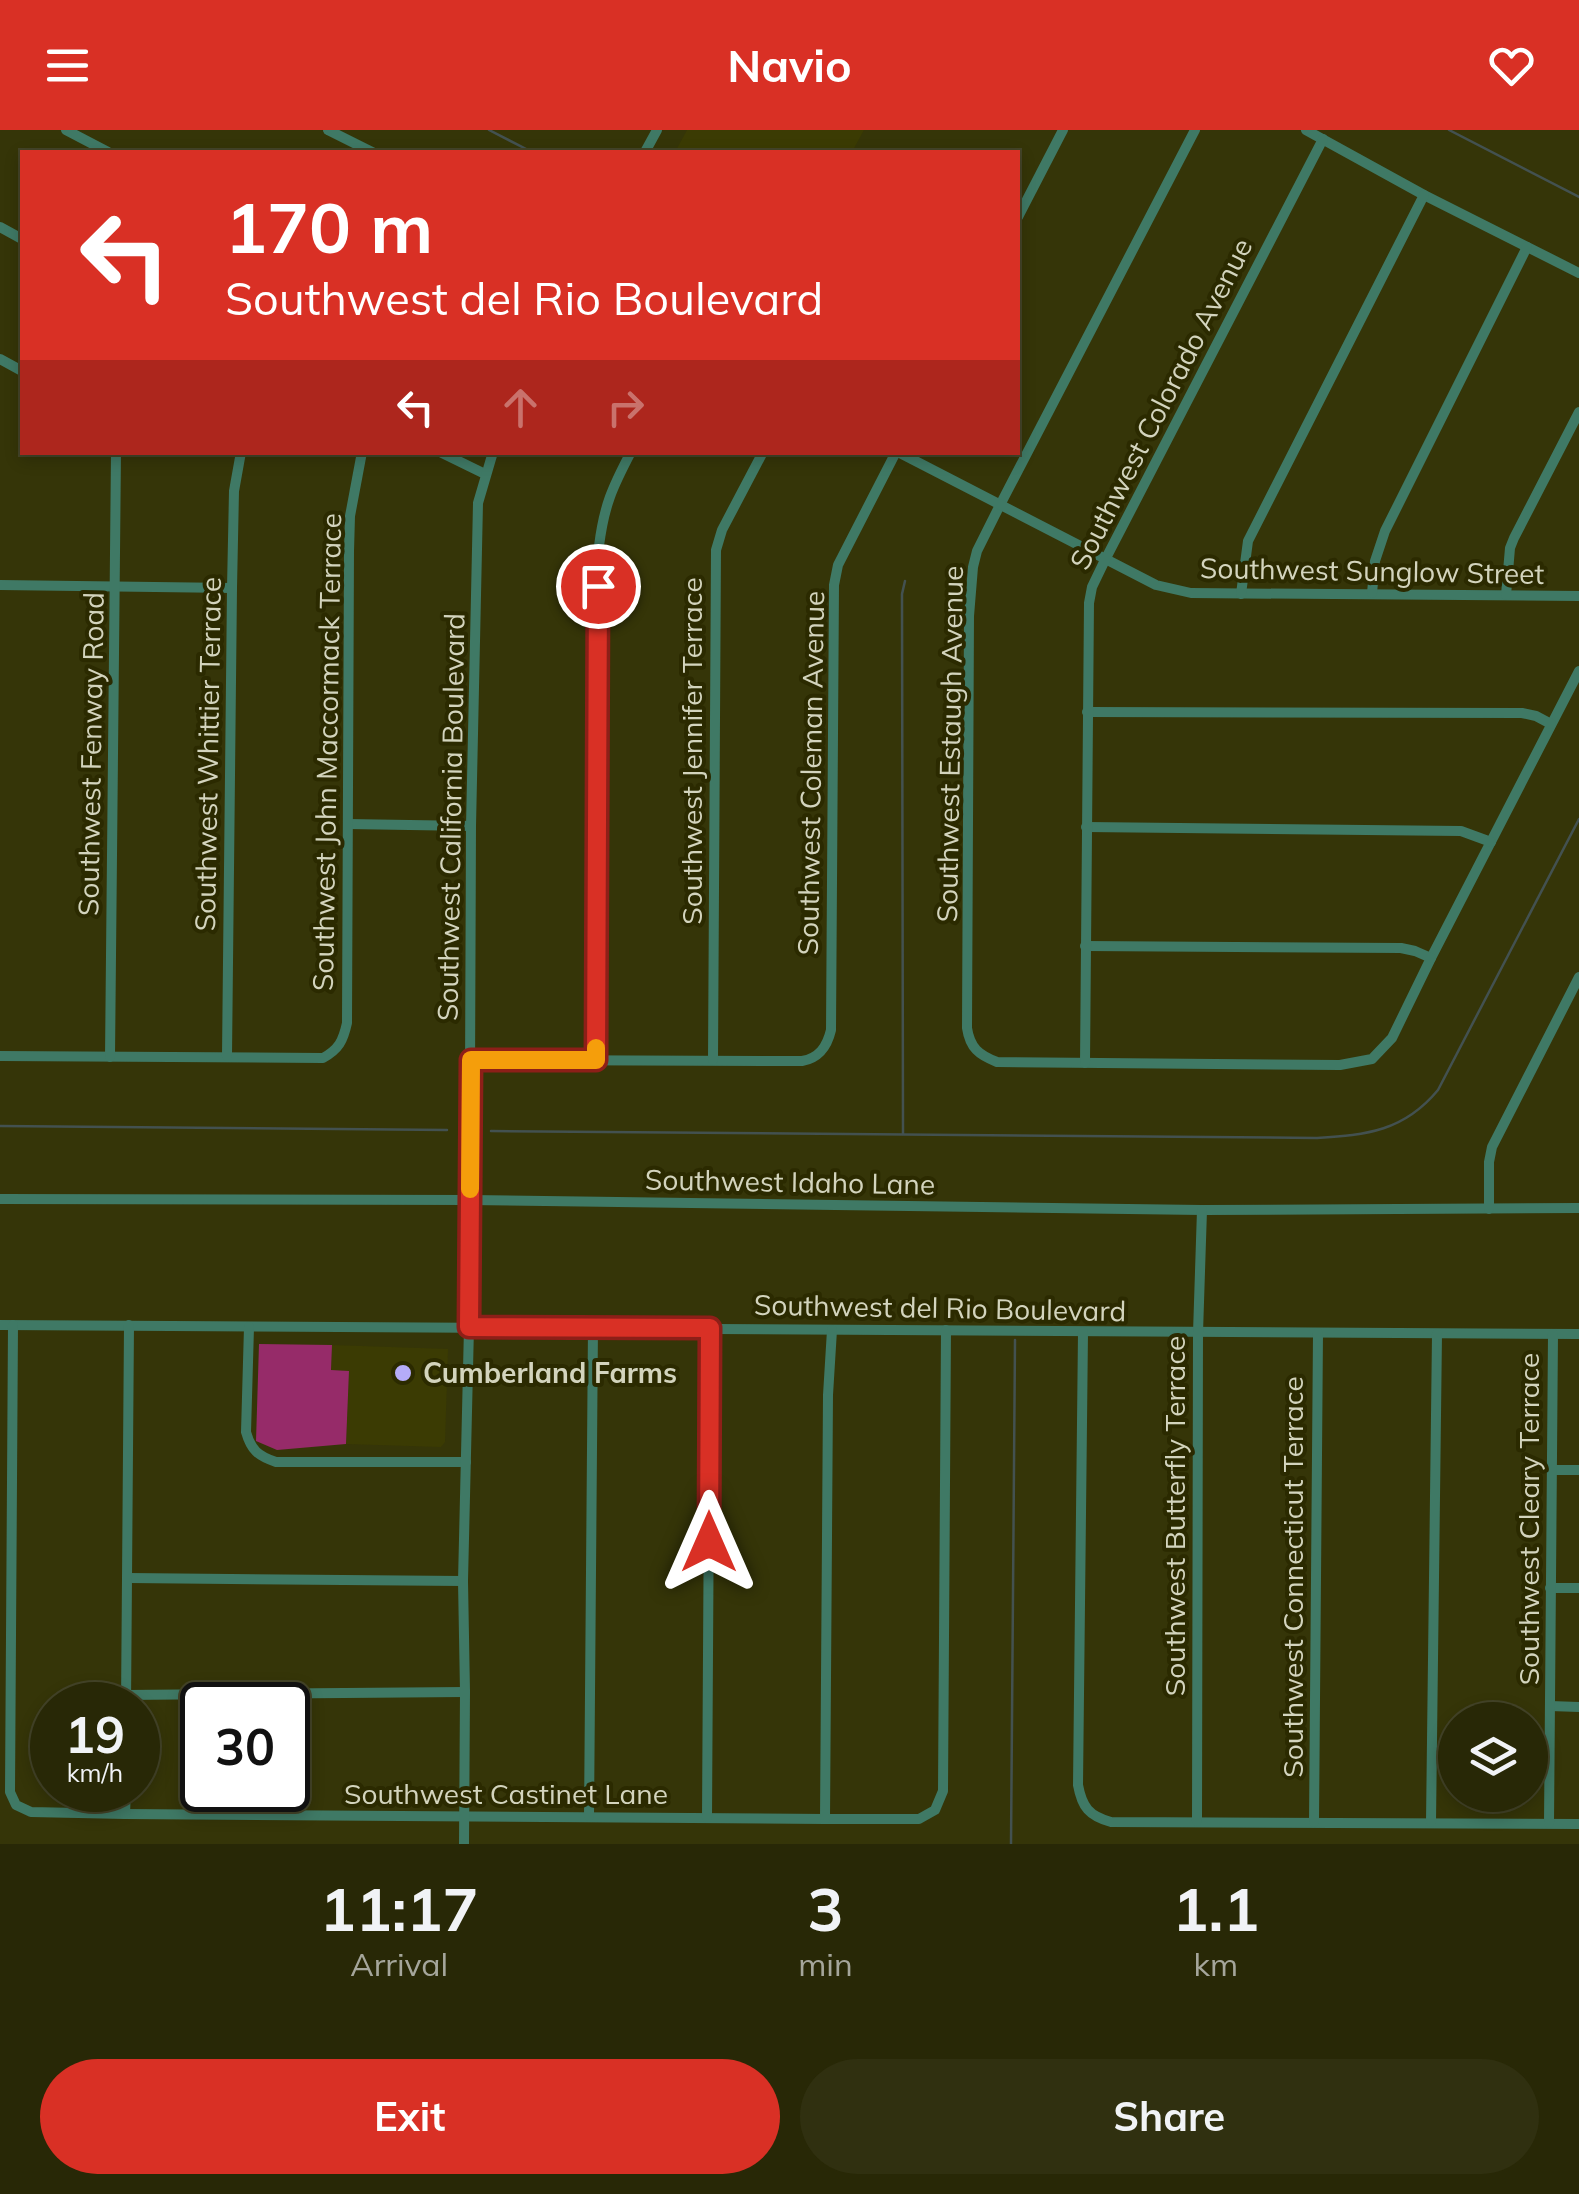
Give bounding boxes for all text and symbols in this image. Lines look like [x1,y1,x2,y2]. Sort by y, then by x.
text: Navio [727,37,852,93]
icon: menu [40,38,95,93]
icon: heart [1484,38,1539,93]
text: 170 m [225,183,433,271]
icon: left [60,190,190,320]
street label: Southwest Colorado Avenue [1062,232,1259,575]
text: Southwest del Rio Boulevard [225,270,823,326]
icon: left [388,380,443,435]
icon: ahead [493,380,548,435]
icon: right [598,380,653,435]
street label: Southwest John Maccormack Terrace [305,513,348,991]
pin [556,544,641,629]
street label: Southwest Sunglow Street [1200,550,1545,591]
icon: arrive [571,559,626,614]
street label: Southwest Estaugh Avenue [929,565,970,923]
street label: Southwest Whittier Terrace [187,576,228,932]
street label: Southwest Jennifer Terrace [674,577,709,925]
street label: Southwest Coleman Avenue [790,590,831,956]
street label: Southwest Fenway Road [70,592,111,916]
street label: Southwest California Boulevard [429,613,472,1021]
street label: Southwest Idaho Lane [645,1161,935,1202]
street label: Southwest del Rio Boulevard [754,1287,1126,1328]
street label: Southwest Butterfly Terrace [1157,1336,1192,1696]
street label: Southwest Cleary Terrace [1511,1353,1546,1685]
place label: Cumberland Farms [423,1355,677,1390]
marker: Cumberland Farms [392,1362,414,1384]
street label: Southwest Connecticut Terrace [1275,1376,1310,1778]
position arrow [657,1490,761,1594]
speed limit sign: 30 [180,1682,310,1812]
map controls [1438,1702,1548,1812]
button: layers [1438,1702,1548,1812]
text: 19 [65,1703,125,1766]
text: km/h [67,1757,123,1788]
street label: Southwest Castinet Lane [344,1776,668,1811]
text: 11:17 [320,1871,479,1946]
text: 3 [808,1871,844,1946]
text: 1.1 [1172,1871,1259,1946]
text: Arrival [350,1944,448,1984]
text: min [798,1944,853,1984]
text: km [1194,1944,1238,1984]
button: Exit [40,2059,780,2174]
button: Share [800,2059,1539,2174]

